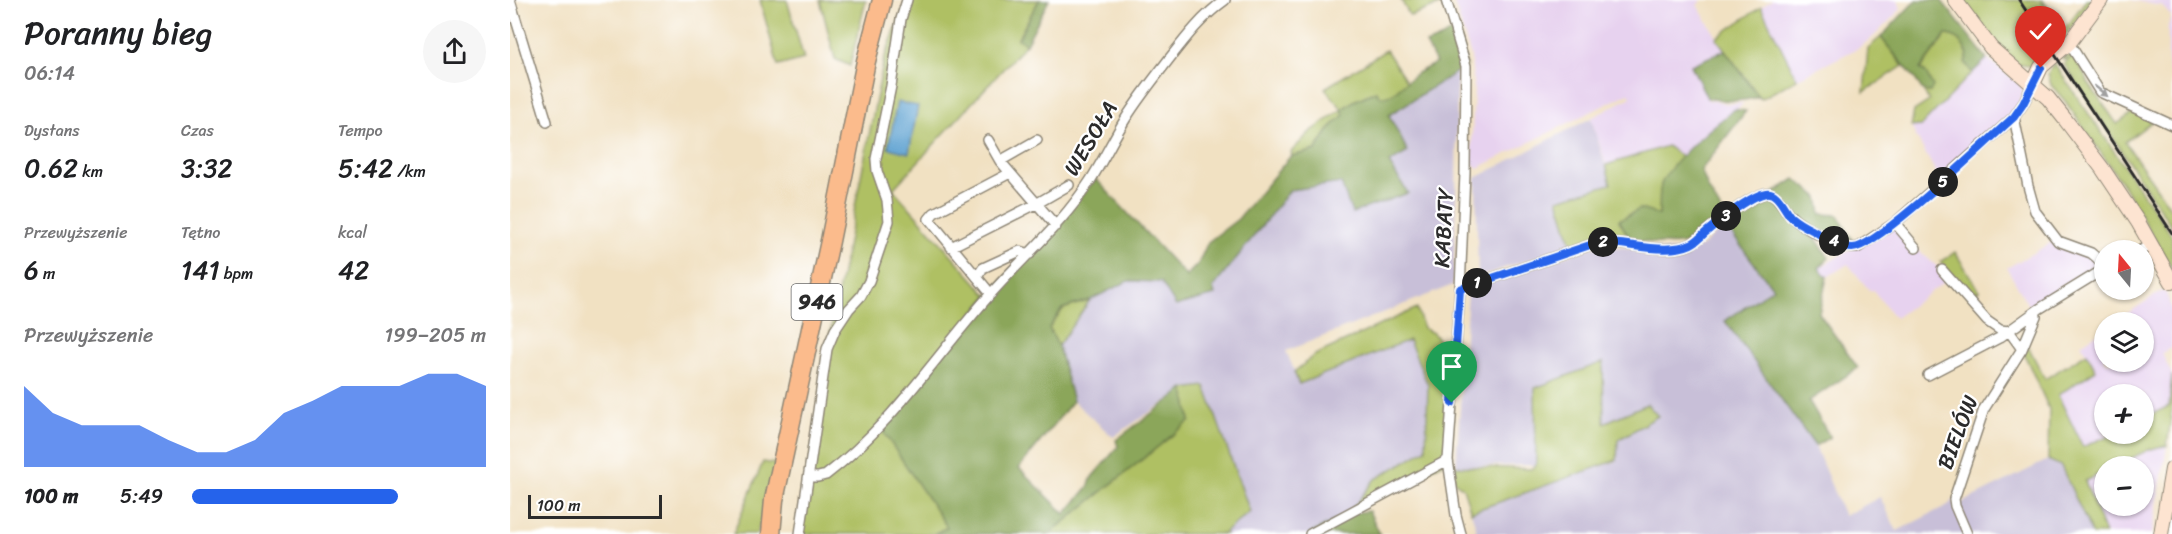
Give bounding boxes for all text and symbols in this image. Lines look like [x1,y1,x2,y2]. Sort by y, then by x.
text: Poranny bieg [24,4,213,62]
pin [2015,6,2066,68]
icon: check [2024,15,2057,48]
button: share [423,20,486,83]
text: 06:14 [24,56,75,91]
one-way arrow [2093,84,2109,97]
street label: WESOŁA [1053,93,1128,183]
text: Dystans [24,116,80,145]
text: Czas [181,116,214,145]
text: Tempo [338,116,383,145]
text: 0.62 [24,145,78,191]
text: 3:32 [181,145,232,191]
text: 5:42 [338,145,393,191]
text: km [78,157,103,186]
text: /km [393,157,426,186]
pin: 5 [1928,167,1958,197]
text: 5 [1938,167,1948,196]
street label: KABATY [1422,186,1465,269]
pin: 3 [1711,201,1741,231]
text: 3 [1722,201,1730,230]
text: Przewyższenie [24,218,128,247]
text: Tętno [181,218,220,247]
text: kcal [338,218,367,247]
pin: 4 [1819,226,1849,256]
text: 4 [1829,226,1839,255]
pin: 2 [1588,227,1618,257]
text: 2 [1598,227,1608,256]
north arrow [2094,240,2154,300]
map controls [2094,240,2154,516]
text: 6 [24,247,39,293]
text: 141 [181,247,220,293]
text: 42 [338,247,369,293]
text: m [39,259,55,288]
text: bpm [220,259,253,288]
pin: 1 [1462,268,1492,298]
text: 1 [1474,268,1480,297]
road number: 946 [792,284,842,320]
button: layers [2094,312,2154,372]
text: Przewyższenie [24,318,153,353]
text: 199–205 m [385,318,486,353]
pin [1426,341,1477,403]
icon: arrive [1435,350,1468,383]
button: + [2094,384,2154,444]
street label: BIELÓW [1925,389,1990,475]
button: − [2094,456,2154,516]
text: 100 m [24,479,78,514]
text: 5:49 [120,479,163,514]
text: 100 m [537,491,581,520]
scale bar [528,492,662,520]

